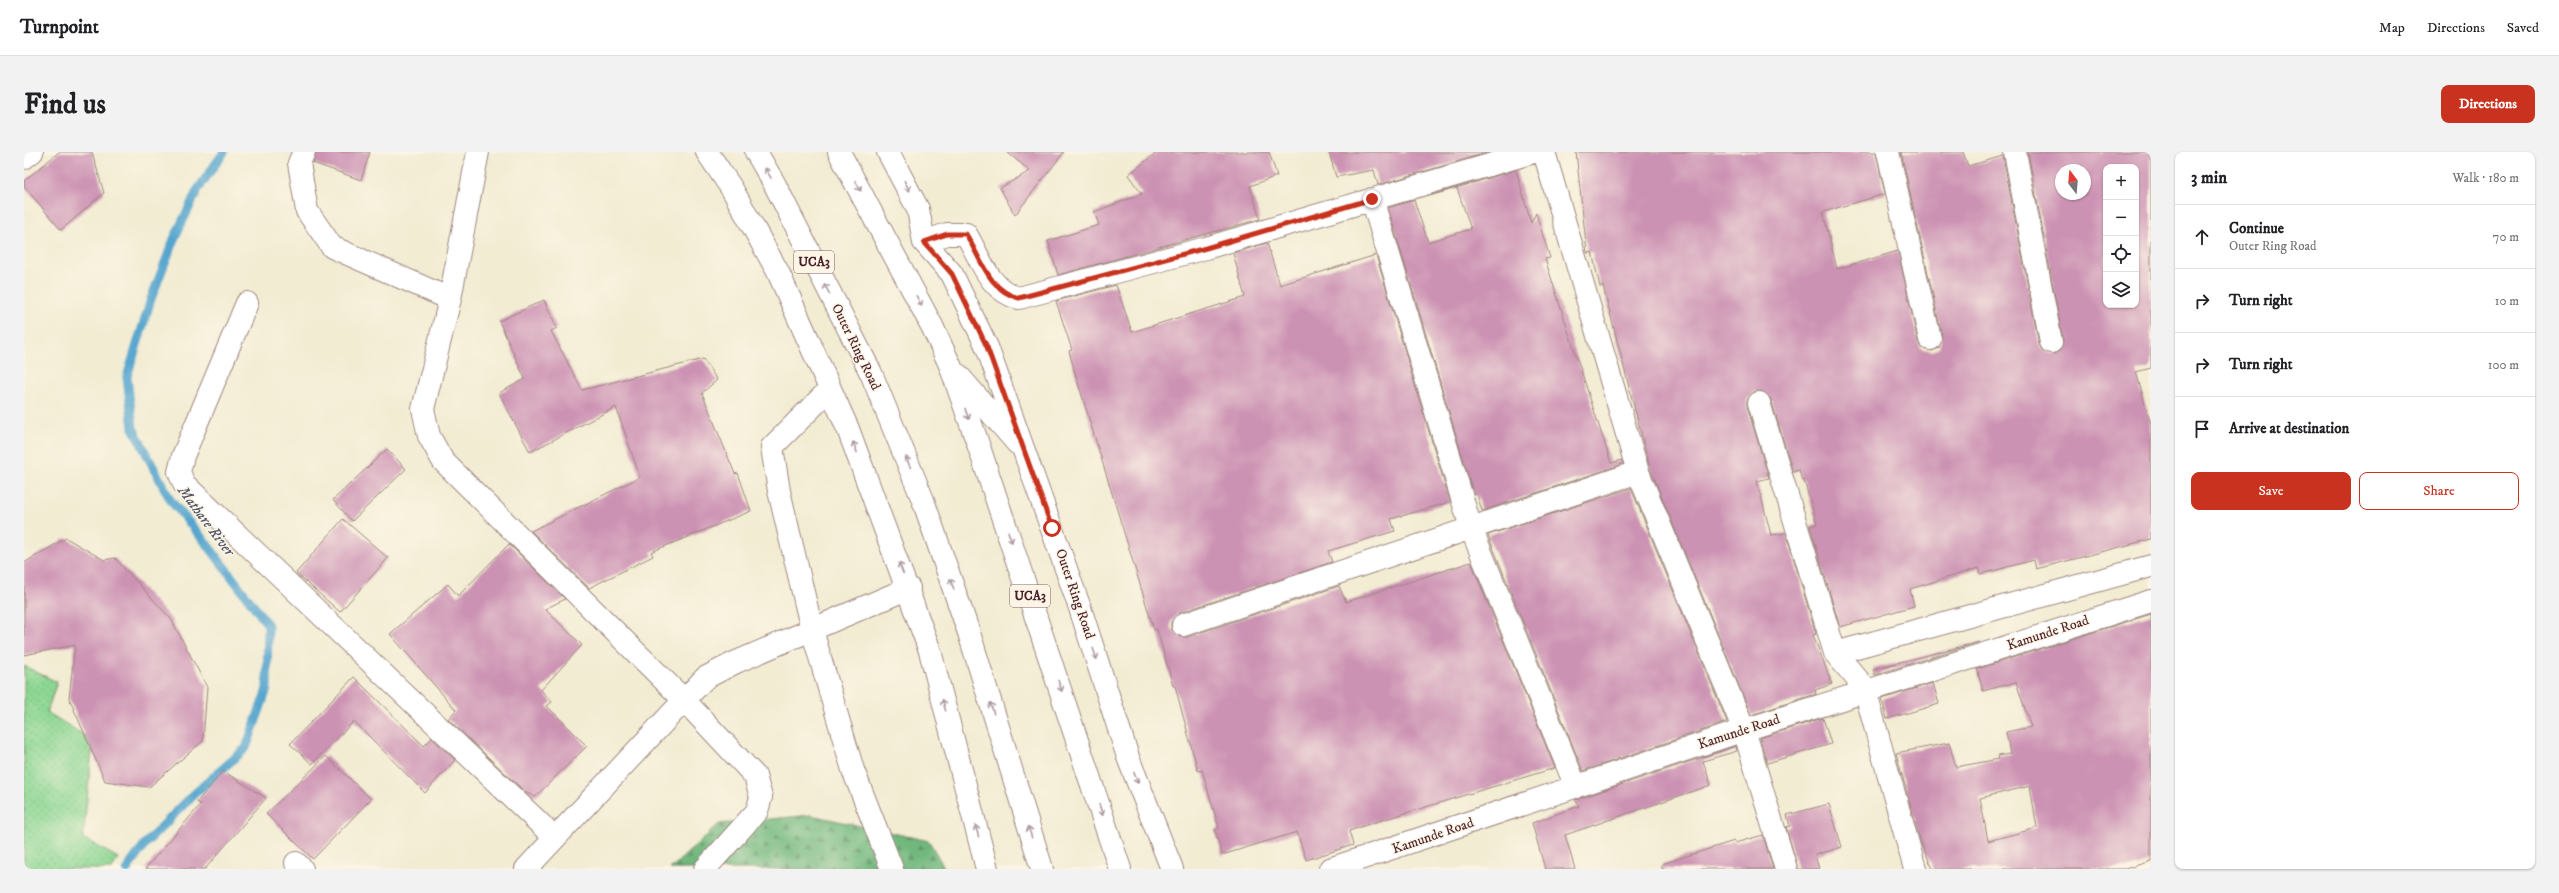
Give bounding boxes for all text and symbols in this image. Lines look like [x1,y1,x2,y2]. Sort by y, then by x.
text: Turnpoint [20,16,99,39]
text: Map [2379,19,2405,37]
text: Directions [2427,19,2485,37]
text: Saved [2507,19,2539,37]
button: Directions [2441,85,2535,123]
text: Find us [24,87,106,122]
north arrow [2055,164,2091,200]
map controls [2103,164,2139,308]
button: + [2103,164,2139,200]
one-way arrow [764,167,772,179]
text: 3 min [2191,167,2227,189]
text: Walk · 180 m [2452,170,2519,186]
one-way arrow [855,180,862,192]
one-way arrow [903,180,911,192]
route end [1363,190,1381,208]
button: − [2103,200,2139,236]
text: Continue [2229,219,2284,238]
icon: ahead [2191,226,2213,248]
text: 70 m [2493,229,2519,245]
button: locate [2103,236,2139,272]
text: Outer Ring Road [2229,238,2316,254]
road number: UCA3 [794,251,834,273]
button: layers [2103,272,2139,308]
one-way arrow [823,283,830,295]
icon: right [2191,290,2213,312]
text: Turn right [2229,291,2292,310]
text: 10 m [2495,293,2519,309]
one-way arrow [916,294,923,306]
street label: Outer Ring Road [827,301,885,393]
icon: right [2191,354,2213,376]
text: Turn right [2229,355,2292,374]
text: 100 m [2488,357,2519,373]
one-way arrow [964,407,972,419]
icon: arrive [2191,418,2213,440]
text: Arrive at destination [2229,419,2349,438]
one-way arrow [851,440,858,453]
one-way arrow [903,456,911,468]
button: Save [2191,472,2351,510]
button: Share [2359,472,2519,510]
water label: Mathare River [173,481,240,561]
route start [1043,519,1061,537]
one-way arrow [1006,530,1014,542]
street label: Outer Ring Road [1051,547,1099,641]
one-way arrow [897,562,904,575]
one-way arrow [948,578,955,591]
road number: UCA3 [1010,585,1050,607]
street label: Kamunde Road [2005,611,2091,655]
one-way arrow [1092,648,1099,661]
one-way arrow [1057,680,1064,693]
one-way arrow [940,699,947,712]
one-way arrow [988,701,995,714]
street label: Kamunde Road [1696,710,1782,754]
one-way arrow [1133,771,1141,783]
one-way arrow [1098,803,1105,816]
street label: Kamunde Road [1390,814,1476,858]
one-way arrow [973,825,980,838]
one-way arrow [1026,825,1033,838]

